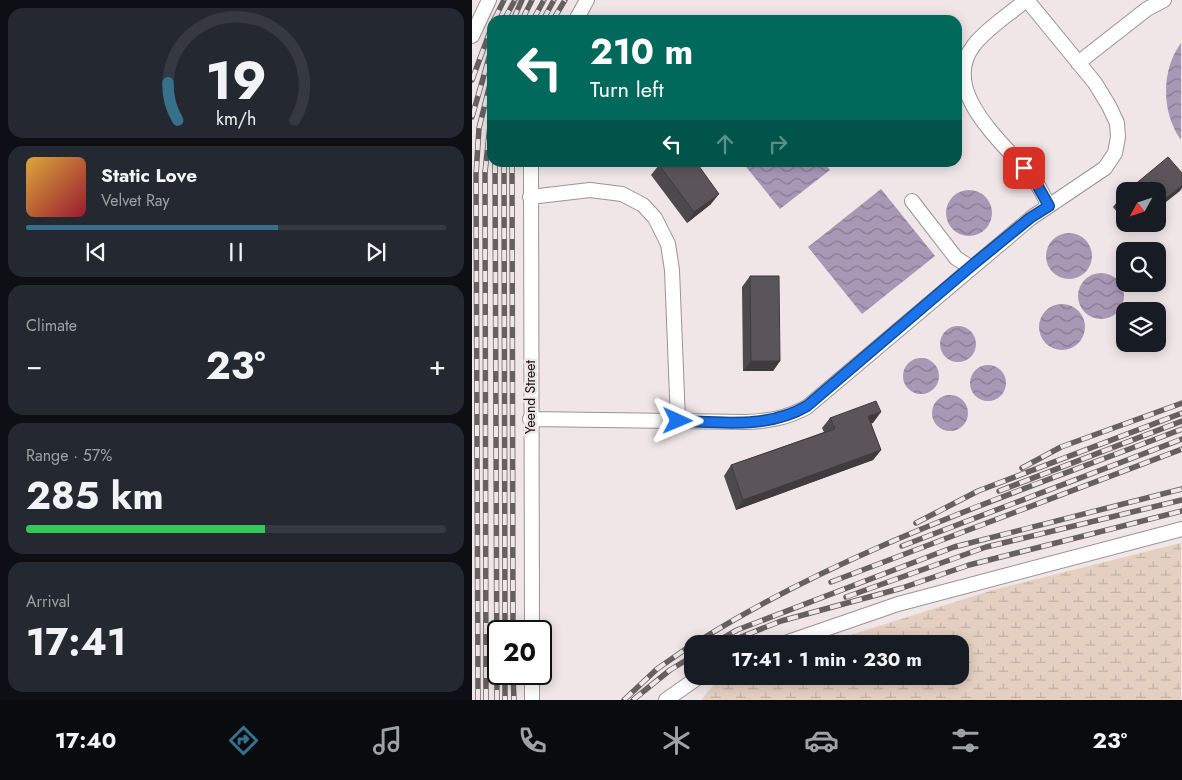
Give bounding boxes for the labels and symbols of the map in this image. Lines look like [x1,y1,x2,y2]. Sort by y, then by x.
pin [1003,147,1045,189]
north arrow [1116,182,1166,232]
street label: Yeend Street [520,359,540,434]
position arrow [651,394,703,446]
speed limit sign: 20 [487,620,552,685]

